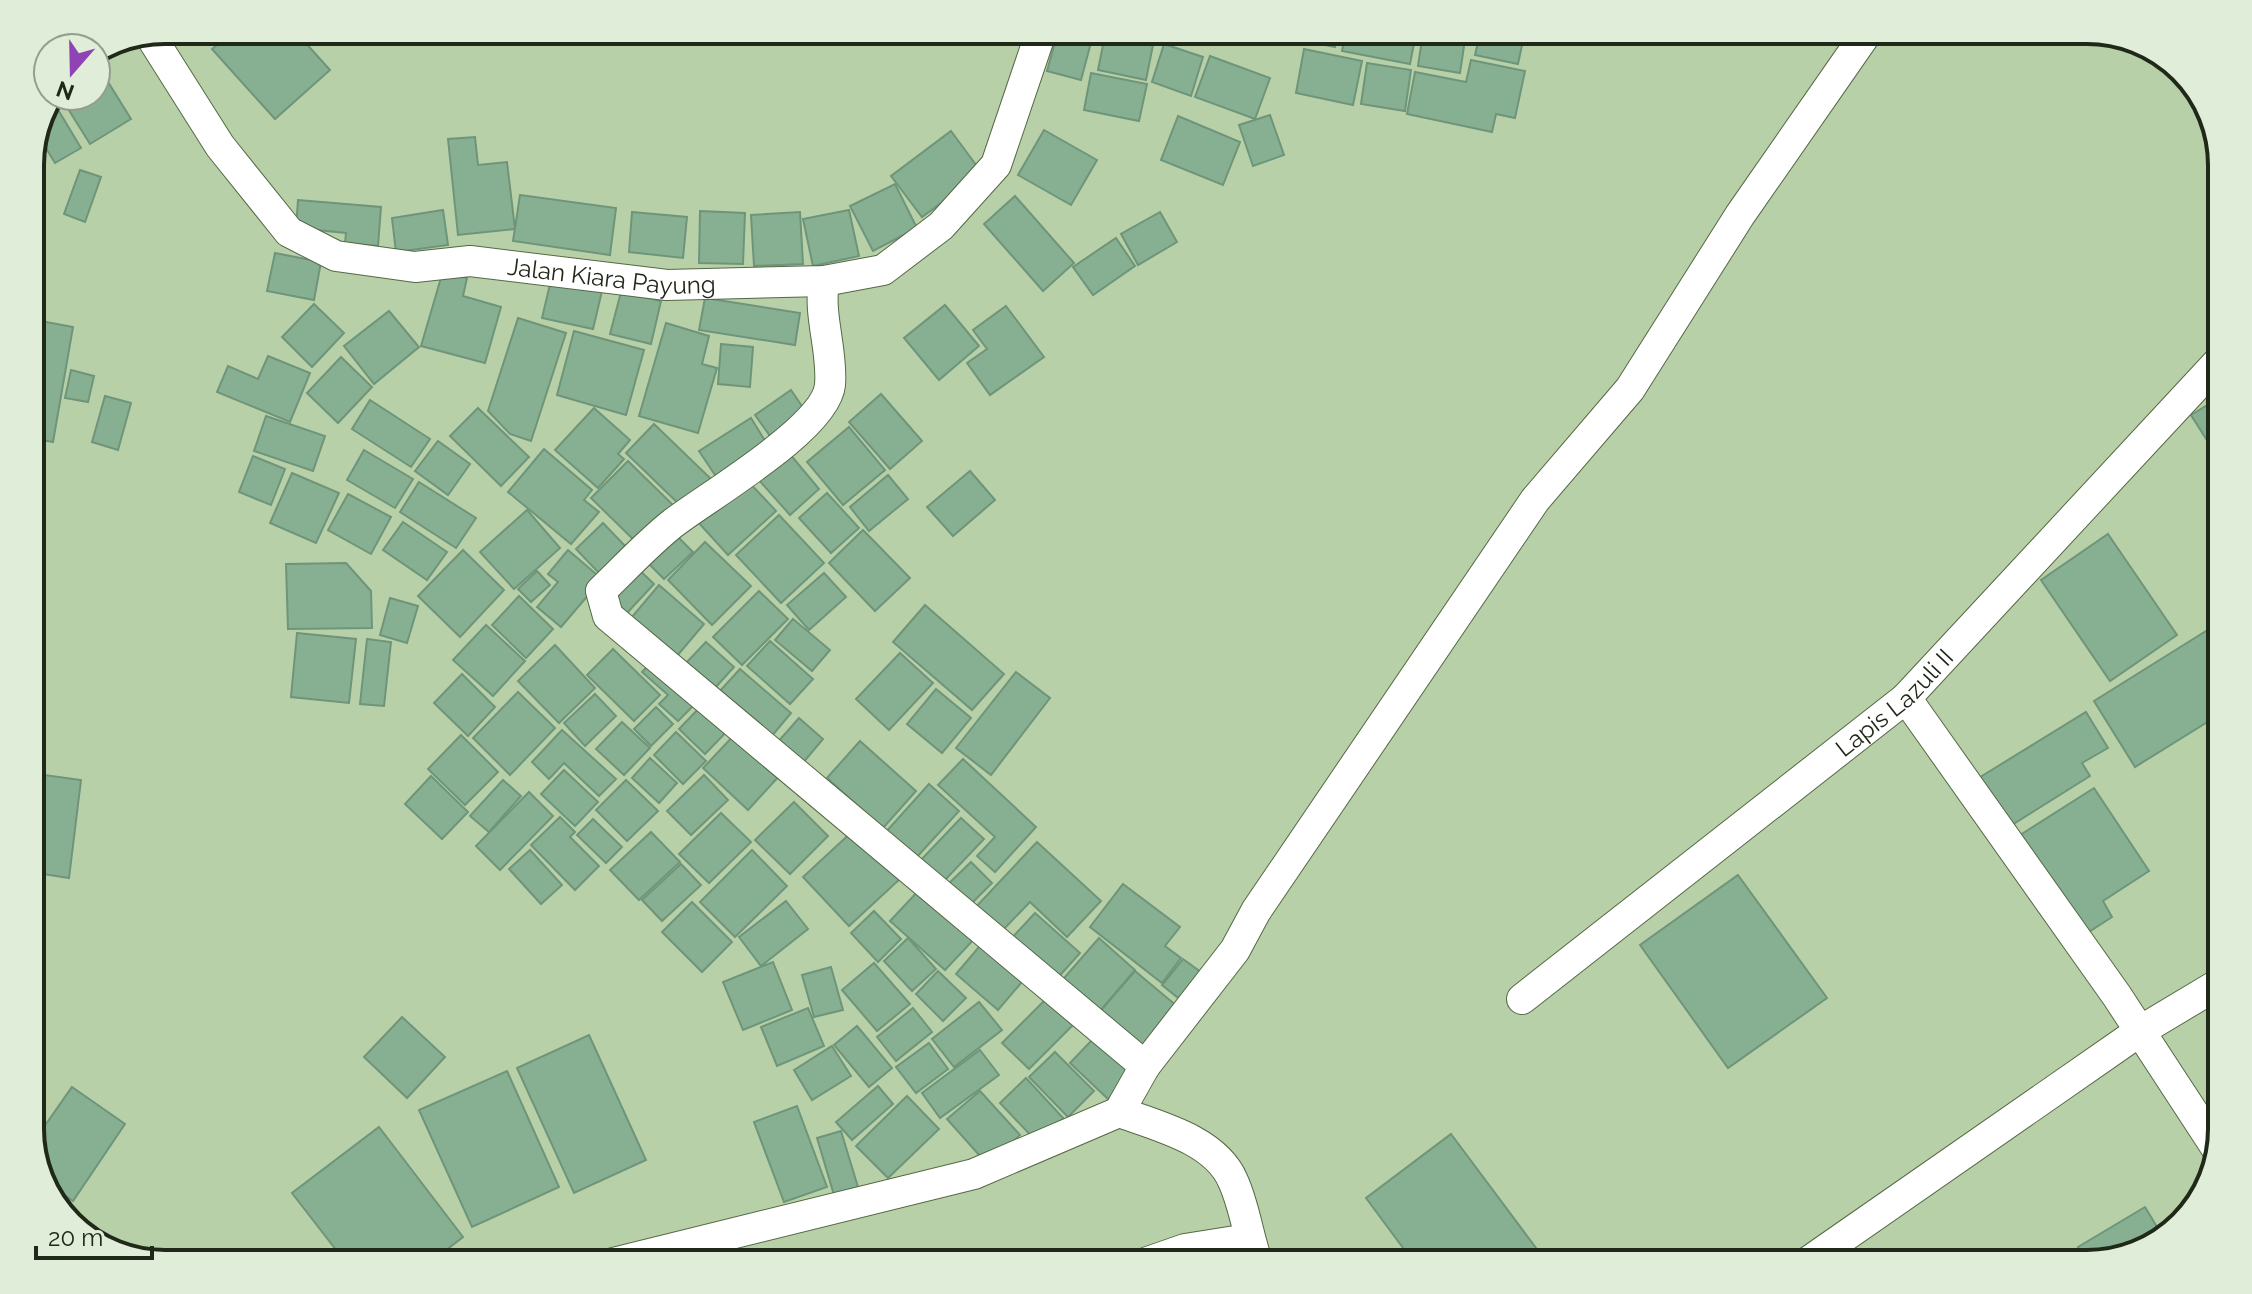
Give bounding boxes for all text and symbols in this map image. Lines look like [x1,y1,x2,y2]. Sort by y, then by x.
north arrow [32,32,112,112]
text: N [53,76,77,106]
street label: Jalan Kiara Payung [506,251,716,300]
street label: Lapis Lazuli II [1830,643,1959,762]
scale bar [36,1210,152,1260]
text: 20 m [48,1223,103,1252]

